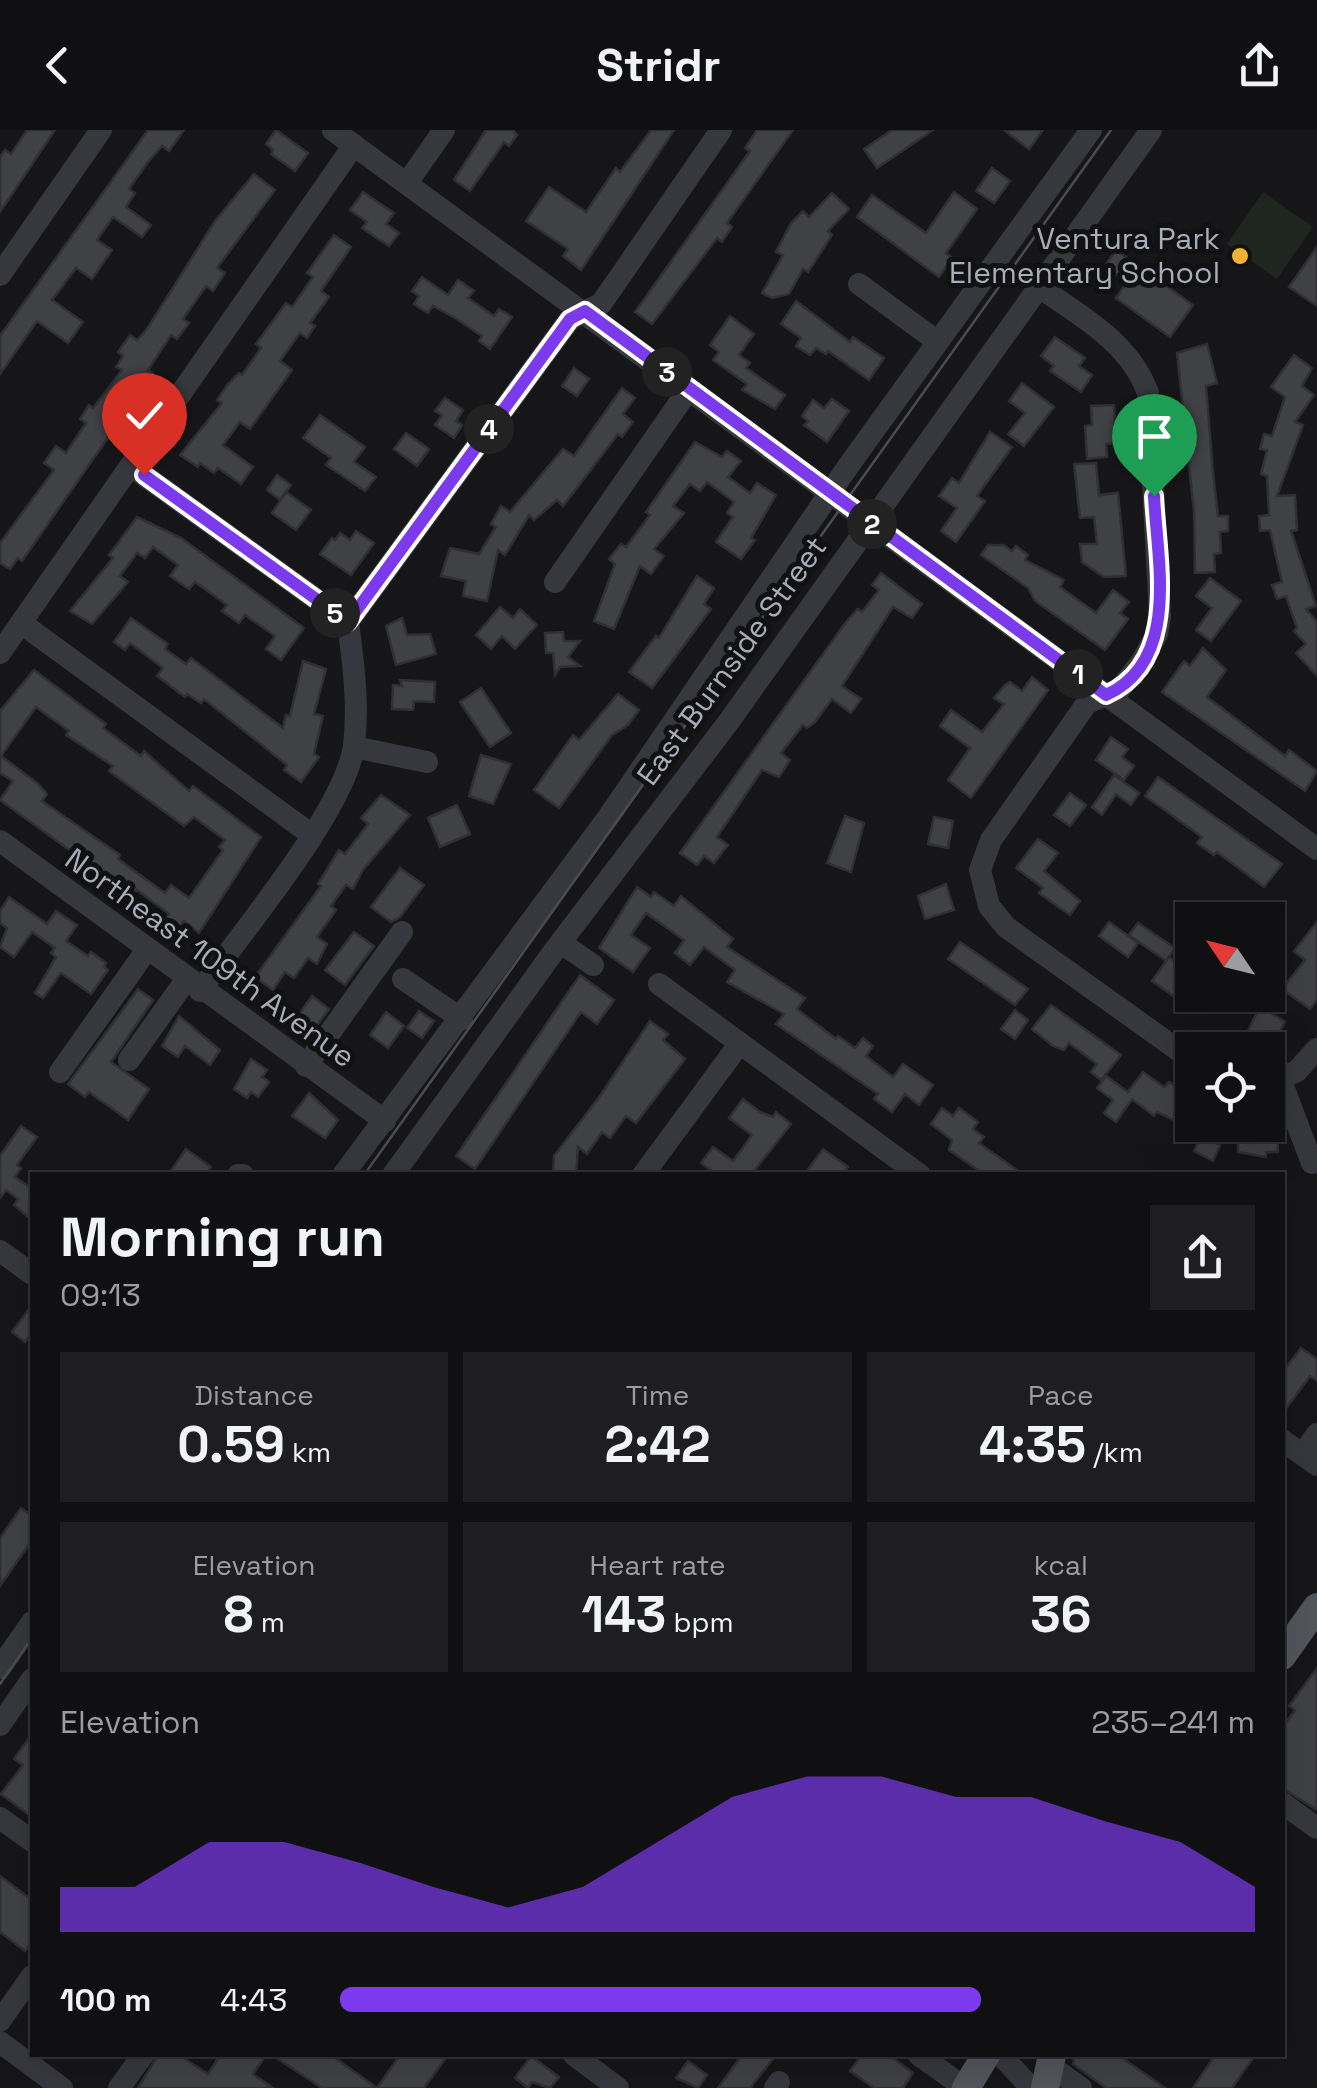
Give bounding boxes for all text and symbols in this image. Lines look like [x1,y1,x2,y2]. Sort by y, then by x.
text: Stridr [596,37,721,94]
icon: back [30,38,85,93]
icon: share [1232,38,1287,93]
place label: Ventura Park Elementary School [949,219,1220,292]
marker: Ventura Park Elementary School [1229,245,1251,267]
pin: 3 [642,347,692,397]
text: 3 [658,354,676,390]
pin [102,373,187,476]
icon: check [117,388,172,443]
pin [1112,394,1197,497]
pin: 4 [464,404,514,454]
icon: arrive [1127,409,1182,464]
text: 4 [480,411,498,447]
pin: 2 [847,499,897,549]
text: 2 [864,506,880,542]
street label: East Burnside Street [628,528,835,793]
pin: 5 [310,588,360,638]
text: 5 [327,595,343,631]
pin: 1 [1053,649,1103,699]
text: 1 [1072,656,1084,692]
street label: Northeast 109th Avenue [57,839,363,1076]
north arrow [1175,902,1285,1012]
map controls [1175,902,1285,1142]
button: locate [1175,1032,1285,1142]
text: Morning run [60,1202,385,1272]
button: share [1150,1205,1255,1310]
text: 09:13 [60,1275,141,1315]
text: Distance [195,1377,314,1413]
text: Time [626,1377,689,1413]
text: Pace [1028,1377,1094,1413]
text: 0.59 [177,1413,285,1477]
text: 2:42 [604,1413,711,1477]
text: 4:35 [979,1413,1086,1477]
text: km [285,1434,331,1470]
text: /km [1086,1434,1143,1470]
text: Elevation [193,1547,316,1583]
text: Heart rate [590,1547,725,1583]
text: kcal [1034,1547,1088,1583]
text: 8 [224,1583,254,1647]
text: 143 [581,1583,666,1647]
text: 36 [1030,1583,1091,1647]
text: m [254,1604,285,1640]
text: bpm [666,1604,734,1640]
text: Elevation [60,1702,200,1742]
text: 235–241 m [1091,1702,1255,1742]
text: 100 m [60,1980,151,2020]
text: 4:43 [220,1980,287,2020]

